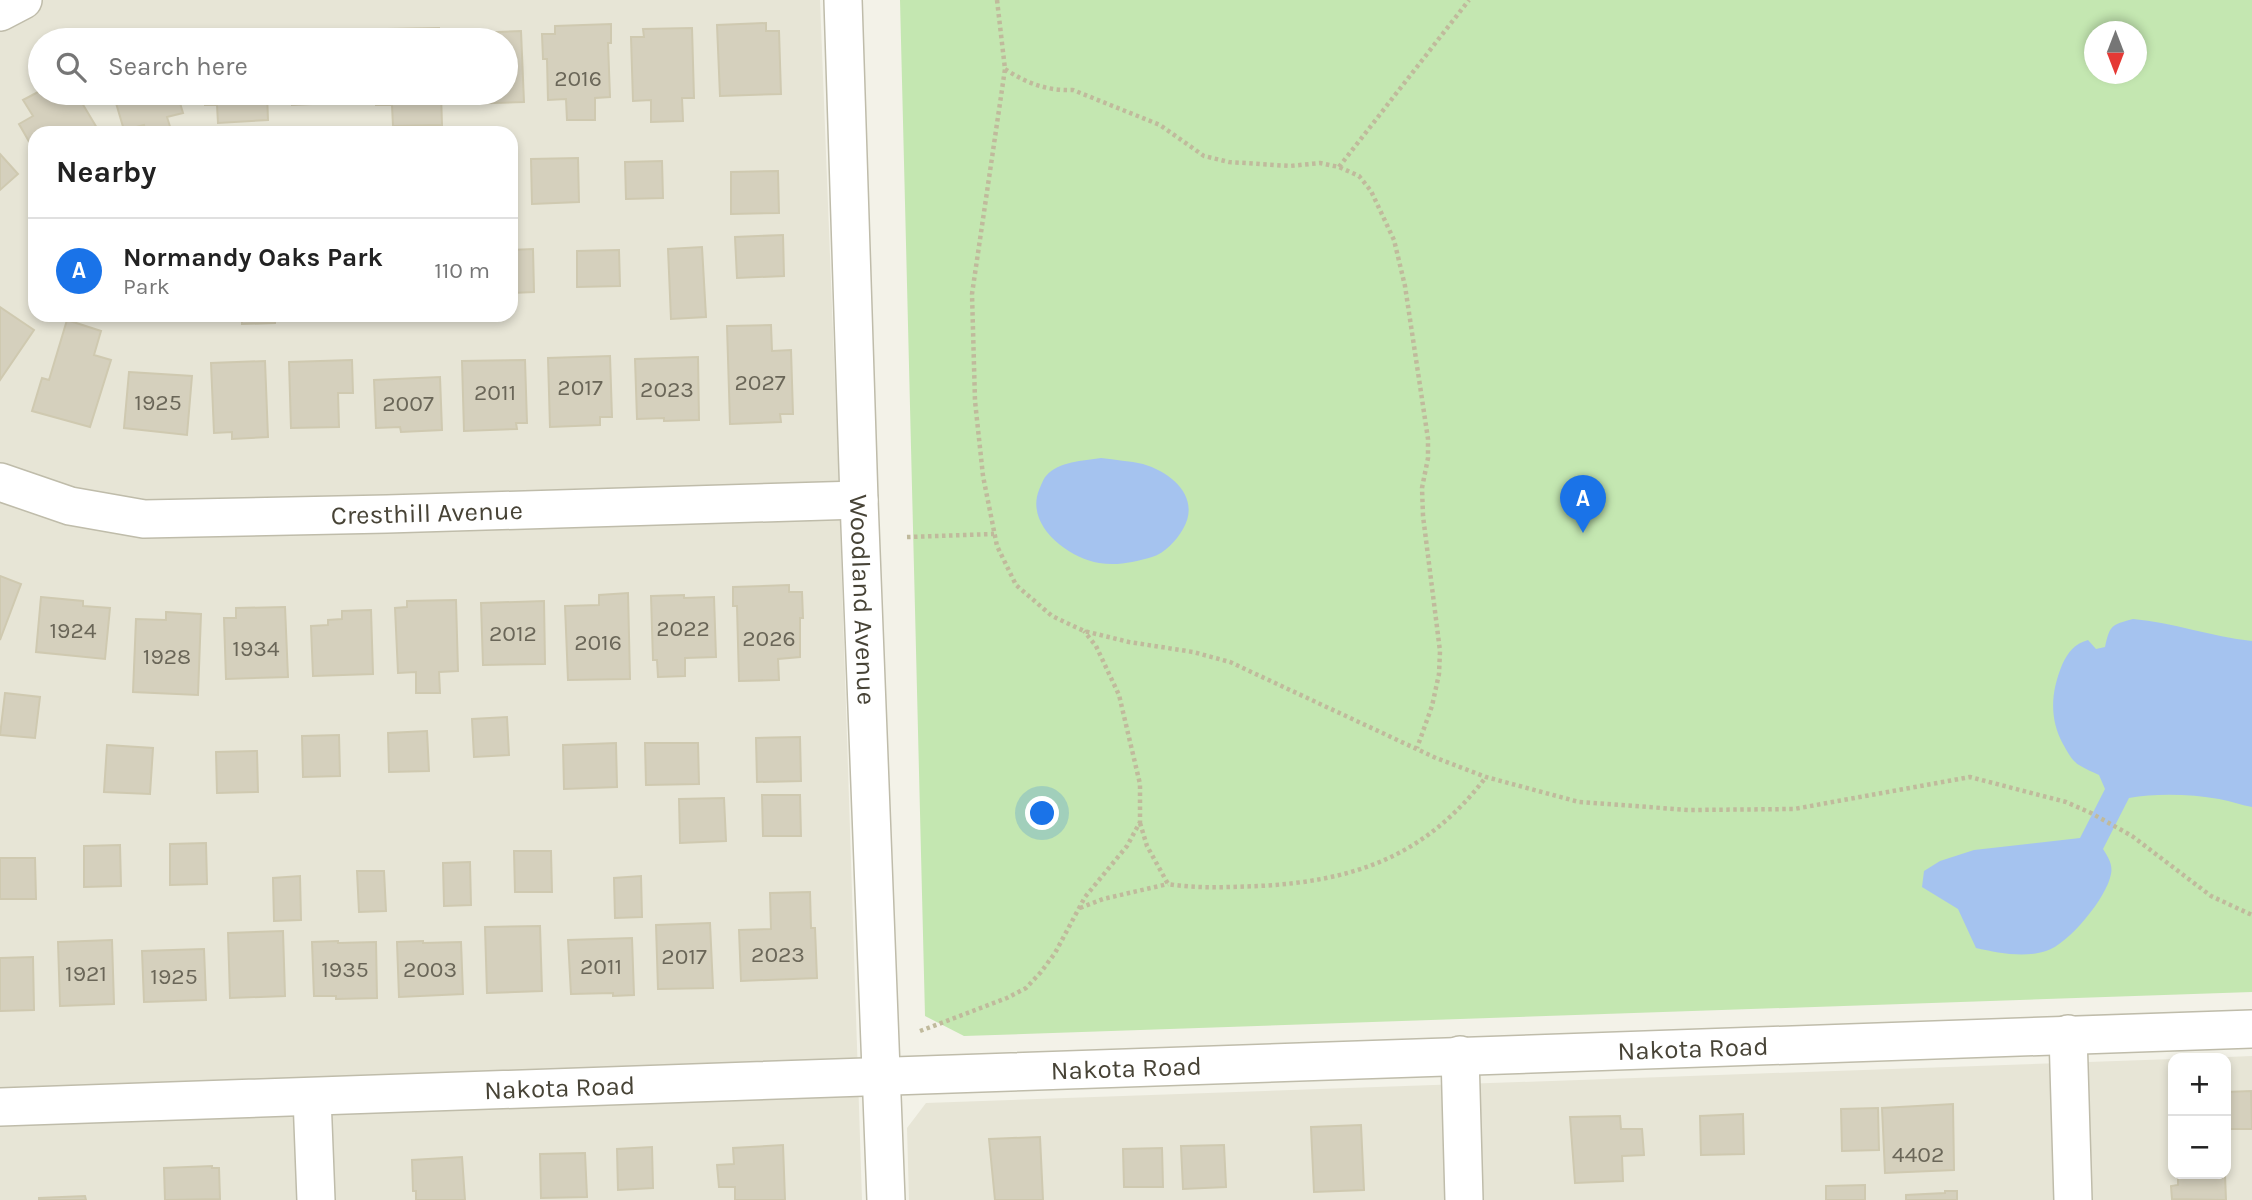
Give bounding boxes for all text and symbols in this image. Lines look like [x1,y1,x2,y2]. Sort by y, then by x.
north arrow [2084,21,2147,84]
search box [28,28,518,105]
icon: search [52,48,90,86]
text: Search here [108,51,248,82]
house number: 2016 [554,65,602,92]
text: Nearby [56,154,156,190]
text: Normandy Oaks Park [123,242,383,273]
text: A [72,257,86,284]
text: 110 m [434,257,490,284]
text: Park [123,273,170,300]
house number: 2027 [734,369,786,396]
house number: 2017 [557,374,603,401]
house number: 2023 [640,376,694,403]
house number: 2011 [474,379,516,406]
house number: 1925 [134,389,182,416]
house number: 2007 [382,390,434,417]
pin: A [1560,475,1606,533]
street label: Cresthill Avenue [331,494,523,531]
street label: Woodland Avenue [843,494,882,706]
house number: 2022 [656,615,710,642]
house number: 1924 [49,617,97,644]
house number: 2012 [489,620,537,647]
house number: 2026 [742,625,796,652]
house number: 2016 [574,629,622,656]
house number: 1934 [232,635,280,662]
house number: 1928 [143,643,191,670]
your location [1025,796,1059,830]
house number: 2023 [751,941,805,968]
house number: 2017 [661,943,707,970]
house number: 2011 [580,953,622,980]
house number: 1935 [321,956,369,983]
house number: 2003 [403,956,457,983]
house number: 1921 [65,960,107,987]
house number: 1925 [150,963,198,990]
street label: Nakota Road [1617,1030,1769,1066]
street label: Nakota Road [1050,1050,1202,1086]
map controls [2168,1053,2231,1179]
button: + [2168,1053,2231,1116]
street label: Nakota Road [484,1070,636,1106]
button: − [2168,1116,2231,1179]
house number: 4402 [1892,1141,1944,1168]

